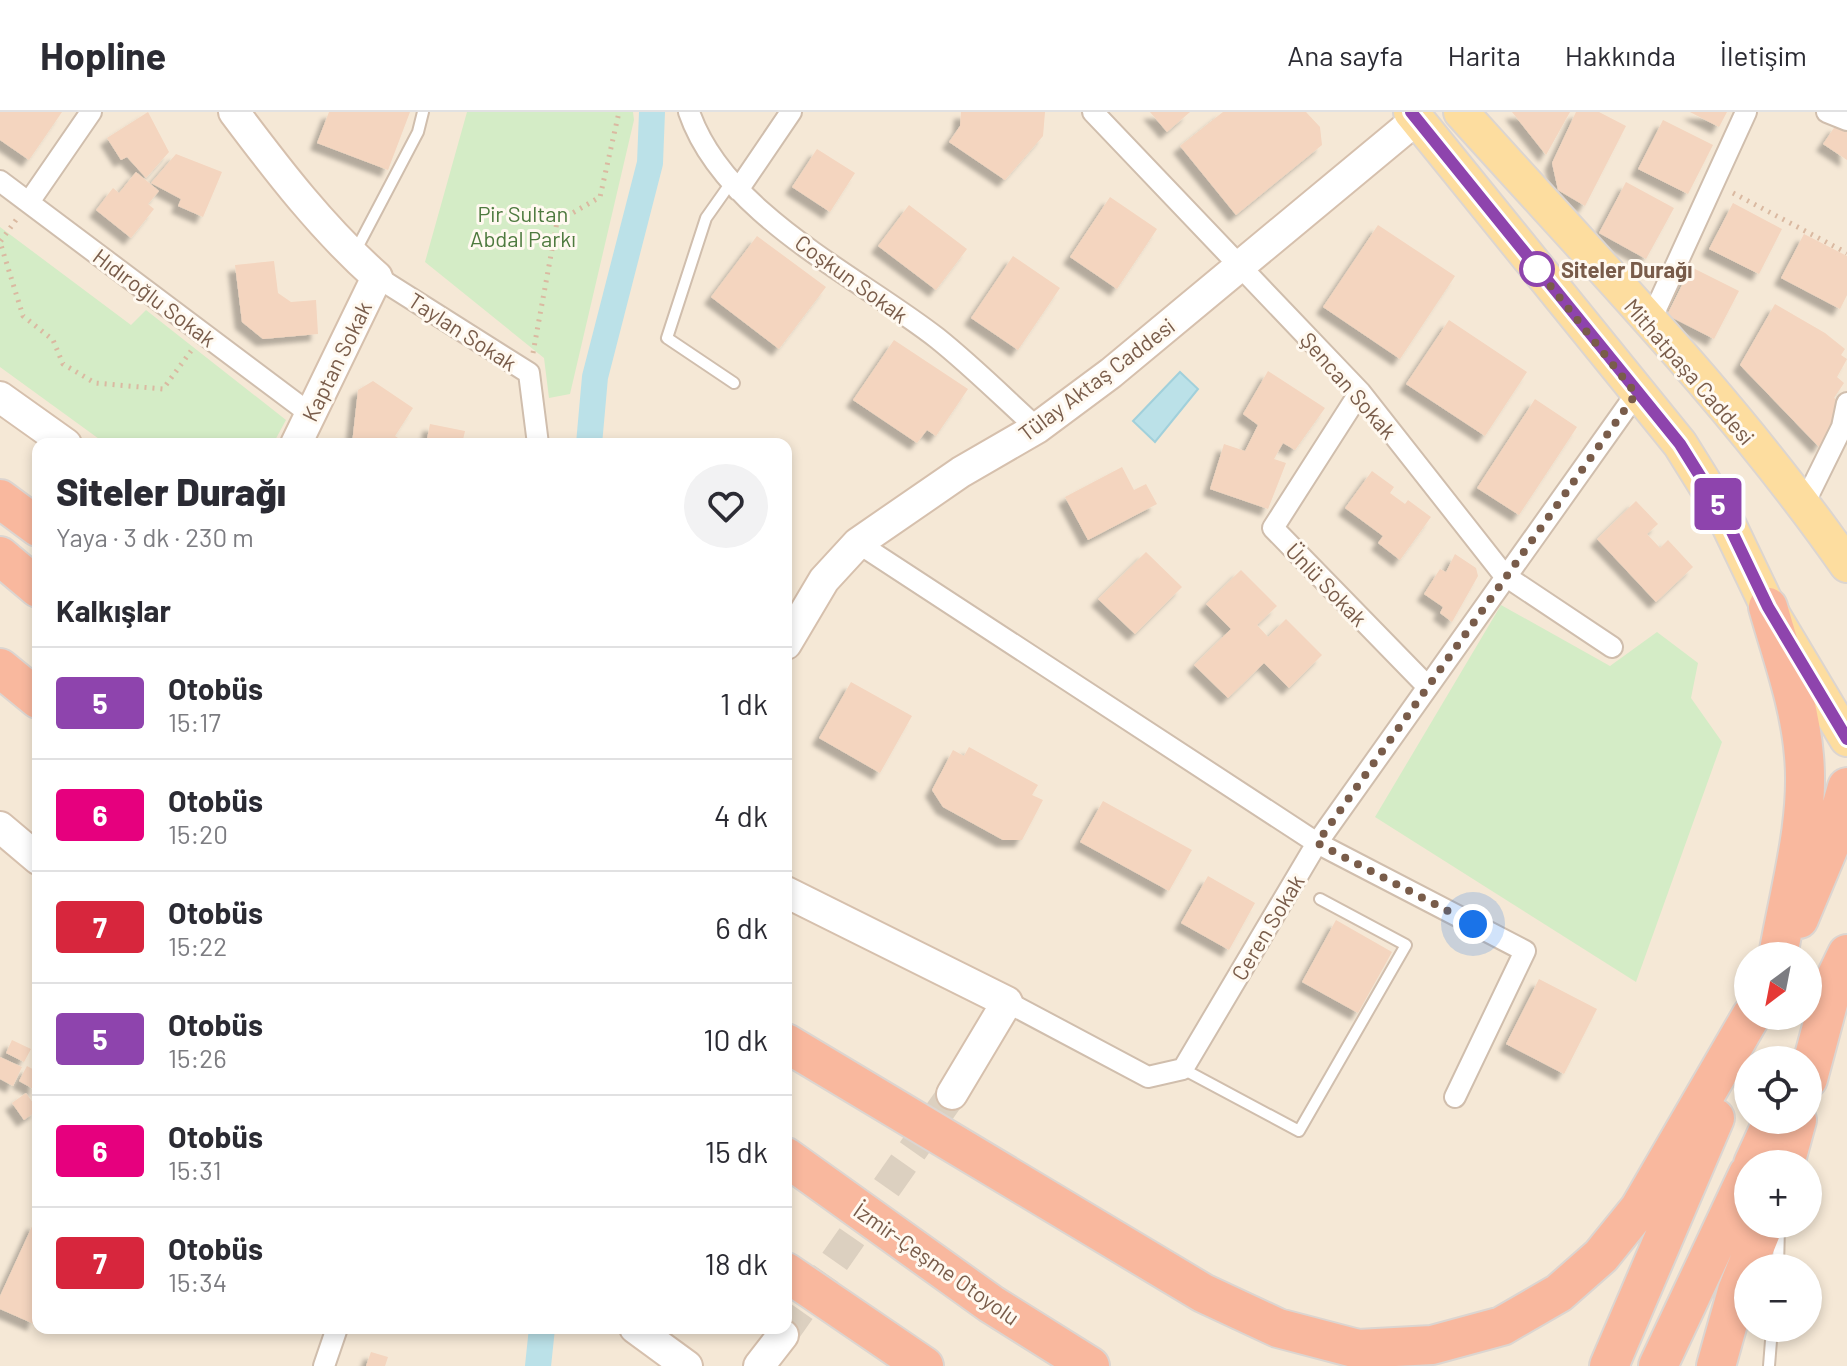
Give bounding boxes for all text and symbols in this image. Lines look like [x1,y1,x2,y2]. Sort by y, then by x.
text: Hopline [40,32,166,78]
text: Ana sayfa [1287,38,1403,72]
text: Harita [1447,38,1521,72]
text: Hakkında [1565,38,1676,72]
text: İletişim [1720,38,1807,72]
park label: Pir Sultan Abdal Parkı [470,200,576,251]
street label: Coşkun Sokak [791,228,913,328]
street label: Hıdıroğlu Sokak [89,243,221,351]
marker: Siteler Durağı [1520,252,1554,286]
place label: Siteler Durağı [1561,256,1693,282]
street label: Taylan Sokak [404,286,522,376]
street label: Mithatpaşa Caddesi [1620,293,1760,449]
street label: Kaptan Sokak [296,297,376,425]
street label: Tülay Aktaş Caddesi [1013,312,1179,446]
street label: Şencan Sokak [1296,326,1402,444]
button: heart [684,464,768,548]
text: Siteler Durağı [56,468,286,514]
line badge: 5 [1692,478,1744,530]
text: 5 [1710,487,1726,521]
text: Yaya · 3 dk · 230 m [56,521,254,552]
street label: Ünlü Sokak [1281,537,1373,631]
text: Kalkışlar [56,592,171,628]
text: Otobüs [168,670,263,706]
text: 1 dk [720,685,768,721]
text: 5 [92,686,108,720]
text: 15:17 [168,706,221,737]
text: Otobüs [168,782,263,818]
text: 4 dk [714,797,768,833]
text: 6 [92,798,108,832]
text: 15:20 [168,818,228,849]
street label: Ceren Sokak [1225,869,1309,985]
text: Otobüs [168,894,263,930]
your location [1453,904,1493,944]
text: 6 dk [715,909,768,945]
text: 7 [93,910,107,944]
text: 15:22 [168,930,227,961]
north arrow [1734,942,1822,1030]
map controls [1734,942,1822,1342]
text: Otobüs [168,1006,263,1042]
text: 10 dk [703,1021,768,1057]
text: 5 [92,1022,108,1056]
text: 15:26 [168,1042,227,1073]
button: locate [1734,1046,1822,1134]
text: Otobüs [168,1118,263,1154]
text: 15 dk [705,1133,768,1169]
text: 6 [92,1134,108,1168]
button: + [1734,1150,1822,1238]
text: 15:31 [168,1154,222,1185]
street label: İzmir-Çeşme Otoyolu [849,1196,1025,1330]
text: Otobüs [168,1230,263,1266]
text: 18 dk [704,1245,768,1281]
text: 7 [93,1246,107,1280]
button: − [1734,1254,1822,1342]
text: 15:34 [168,1266,227,1297]

